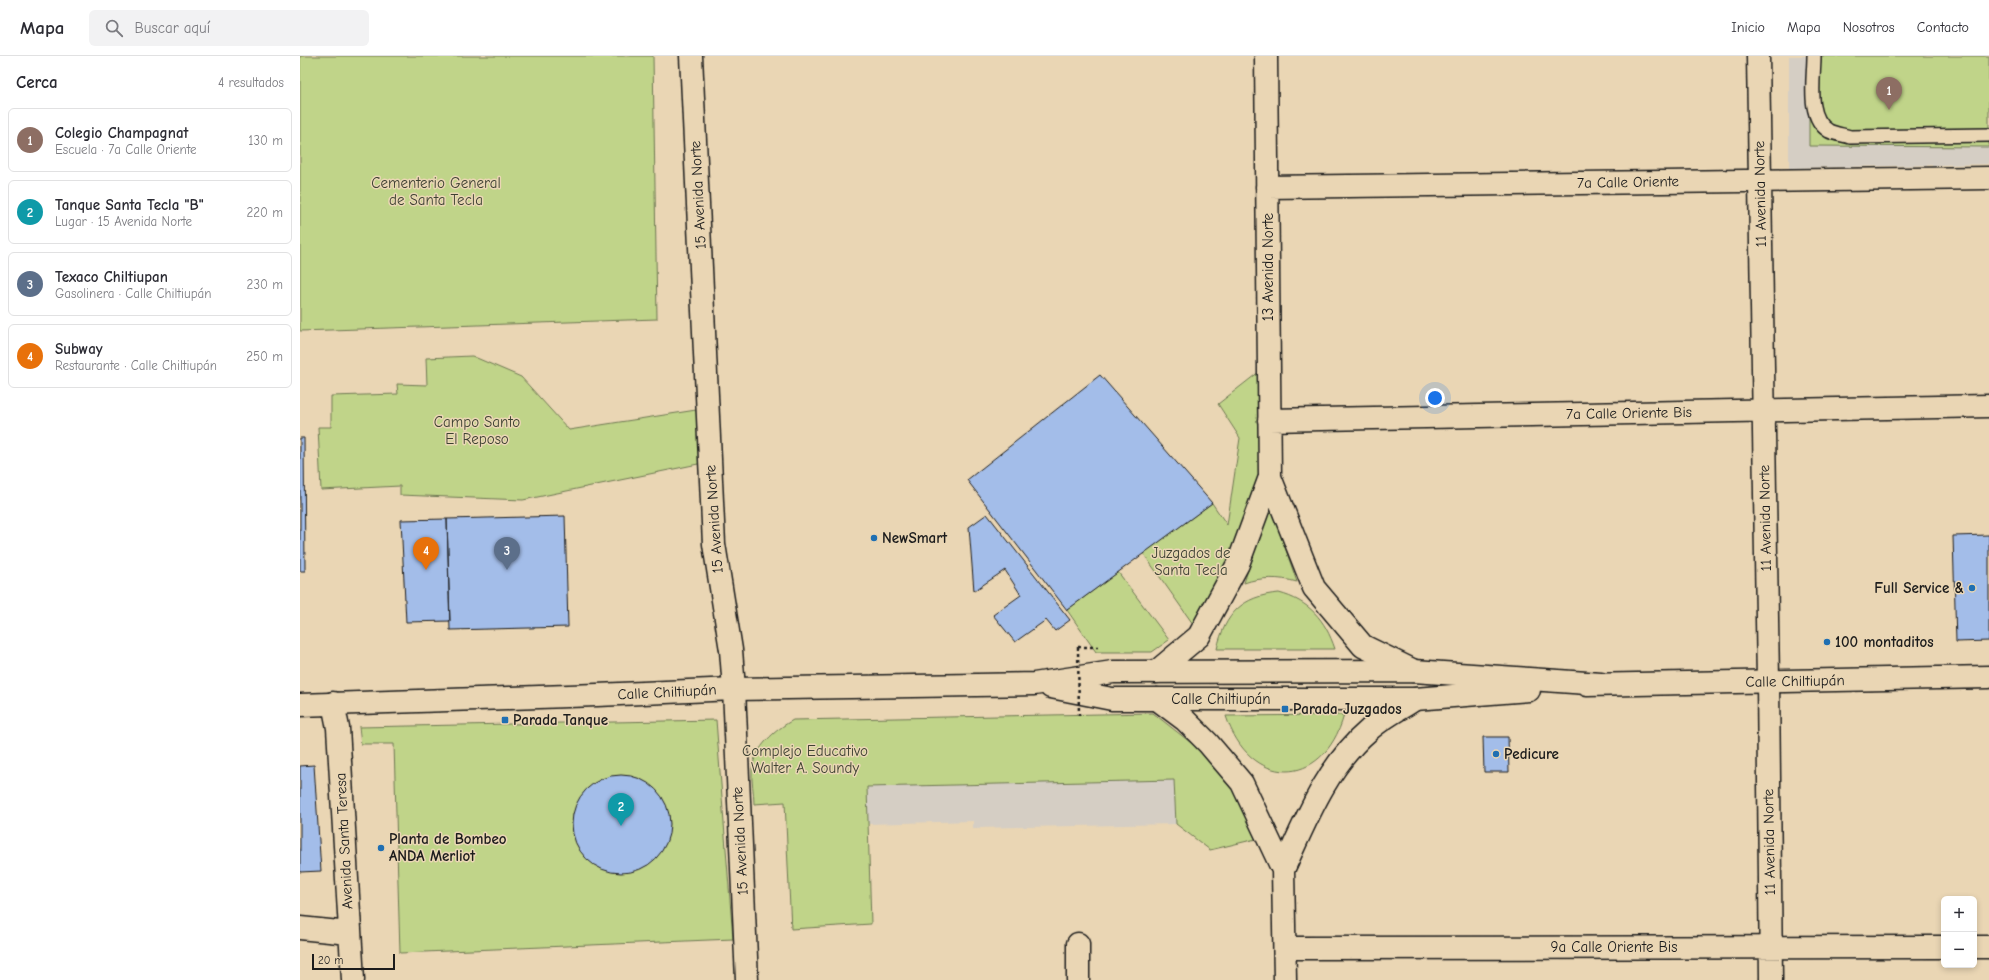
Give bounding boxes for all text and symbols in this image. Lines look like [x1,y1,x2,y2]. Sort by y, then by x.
search box [89,10,369,46]
text: Mapa [20,17,65,39]
icon: search [103,17,125,39]
text: Buscar aquí [135,19,210,37]
text: Inicio [1731,19,1765,36]
text: Mapa [1787,19,1821,36]
text: Nosotros [1843,19,1895,36]
text: Contacto [1917,19,1969,36]
text: Cerca [16,73,58,92]
text: 4 resultados [218,75,284,90]
pin: 1 [1876,77,1902,110]
text: Colegio Champagnat [55,124,188,142]
text: 1 [27,133,33,148]
text: 130 m [248,133,283,148]
street label: 15 Avenida Norte [686,140,710,250]
street label: 11 Avenida Norte [1750,140,1770,247]
text: Escuela · 7a Calle Oriente [55,142,197,157]
street label: 7a Calle Oriente [1577,172,1680,192]
park label: Cementerio General de Santa Tecla [371,174,501,209]
text: Tanque Santa Tecla "B" [55,196,204,214]
text: 2 [27,205,33,220]
text: 220 m [246,205,283,220]
street label: 13 Avenida Norte [1259,212,1277,321]
text: Lugar · 15 Avenida Norte [55,214,192,229]
text: Texaco Chiltiupan [55,268,168,286]
text: 3 [27,277,33,292]
text: 230 m [247,277,283,292]
text: Gasolinera · Calle Chiltiupán [55,286,211,301]
text: Subway [55,340,103,358]
text: 4 [27,349,33,364]
text: 250 m [246,349,283,364]
text: Restaurante · Calle Chiltiupán [55,358,217,373]
your location [1425,388,1445,408]
street label: 7a Calle Oriente Bis [1566,403,1692,423]
park label: Campo Santo El Reposo [434,413,520,448]
street label: 15 Avenida Norte [701,464,727,574]
street label: 11 Avenida Norte [1755,464,1775,571]
place label: NewSmart [882,529,948,547]
marker: NewSmart [869,533,879,543]
pin: 4 [413,537,439,570]
pin: 3 [494,537,520,570]
park label: Juzgados de Santa Tecla [1152,544,1231,579]
place label: Full Service & [1874,579,1964,597]
marker: Full Service & [1967,583,1977,593]
place label: 100 montaditos [1835,633,1934,651]
marker: 100 montaditos [1822,637,1832,647]
street label: Calle Chiltiupán [1745,671,1845,691]
street label: Calle Chiltiupán [617,680,717,704]
street label: Calle Chiltiupán [1171,690,1271,708]
place label: Parada Juzgados [1293,700,1402,718]
marker: Parada Juzgados [1280,704,1290,714]
place label: Parada Tanque [513,711,608,729]
marker: Parada Tanque [500,715,510,725]
park label: Complejo Educativo Walter A. Soundy [742,742,868,777]
place label: Pedicure [1504,745,1559,763]
marker: Pedicure [1491,749,1501,759]
street label: Avenida Santa Teresa [331,772,357,910]
street label: 15 Avenida Norte [728,786,752,896]
street label: 11 Avenida Norte [1759,788,1779,895]
pin: 2 [608,793,634,826]
place label: Planta de Bombeo ANDA Merliot [389,830,507,865]
marker: Planta de Bombeo ANDA Merliot [376,843,386,853]
map controls [1941,896,1977,968]
button: + [1941,896,1977,932]
button: − [1941,932,1977,968]
street label: 9a Calle Oriente Bis [1551,938,1677,956]
scale bar [312,952,395,971]
text: 20 m [318,954,343,967]

